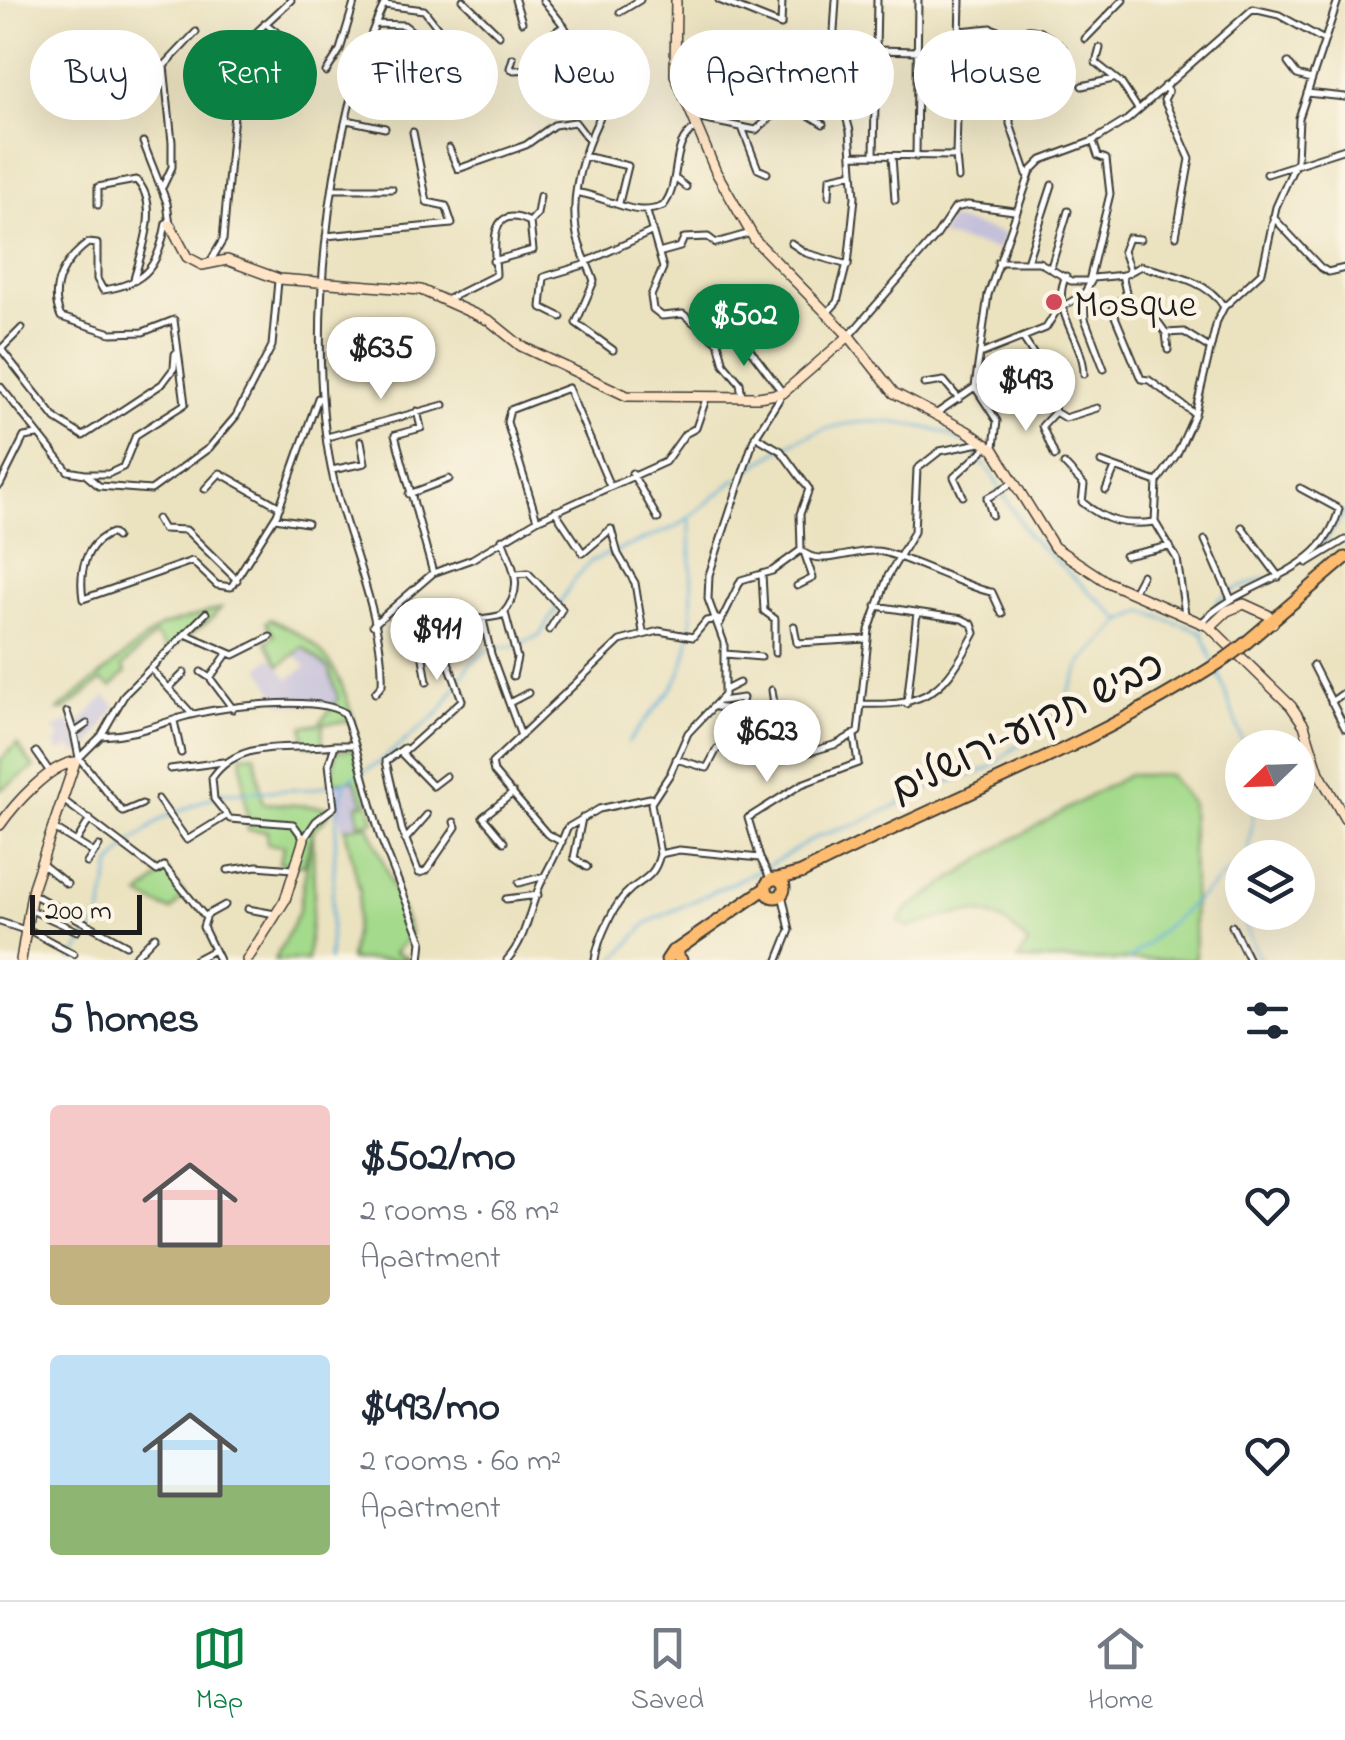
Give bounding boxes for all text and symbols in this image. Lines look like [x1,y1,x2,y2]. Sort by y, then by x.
chip: Buy [30,30,163,120]
chip: Rent [183,30,317,120]
chip: Filters [337,30,498,120]
chip: New [518,30,650,120]
chip: Apartment [670,30,894,120]
chip: House [914,30,1076,120]
place label: Mosque [1074,277,1197,336]
pin: $502 [685,284,803,369]
marker: Mosque [1043,291,1065,313]
text: $502 [710,293,778,340]
pin: $635 [322,317,440,402]
text: $635 [349,326,413,373]
pin: $493 [967,349,1085,434]
text: $493 [998,358,1054,405]
pin: $911 [378,598,496,683]
text: $911 [412,607,462,654]
street label: כביש תקוע–ירושלים [881,638,1175,822]
pin: $623 [708,700,826,785]
text: $623 [736,709,798,756]
north arrow [1225,730,1315,820]
map controls [1225,730,1315,930]
button: layers [1225,840,1315,930]
scale bar [30,890,142,934]
text: 200 m [45,892,112,933]
text: 5 homes [50,990,199,1051]
icon: filters [1240,993,1295,1048]
text: $502/mo [360,1128,516,1189]
icon: home [130,1145,250,1265]
icon: heart [1240,1178,1295,1233]
text: 2 rooms · 68 m² [360,1189,559,1236]
text: Apartment [360,1236,501,1283]
text: $493/mo [360,1378,500,1439]
icon: home [130,1395,250,1515]
icon: heart [1240,1428,1295,1483]
text: 2 rooms · 60 m² [360,1439,561,1486]
text: Apartment [360,1486,501,1533]
tab: Map [192,1621,247,1722]
tab: Saved [631,1621,704,1722]
tab: Home [1088,1621,1153,1722]

